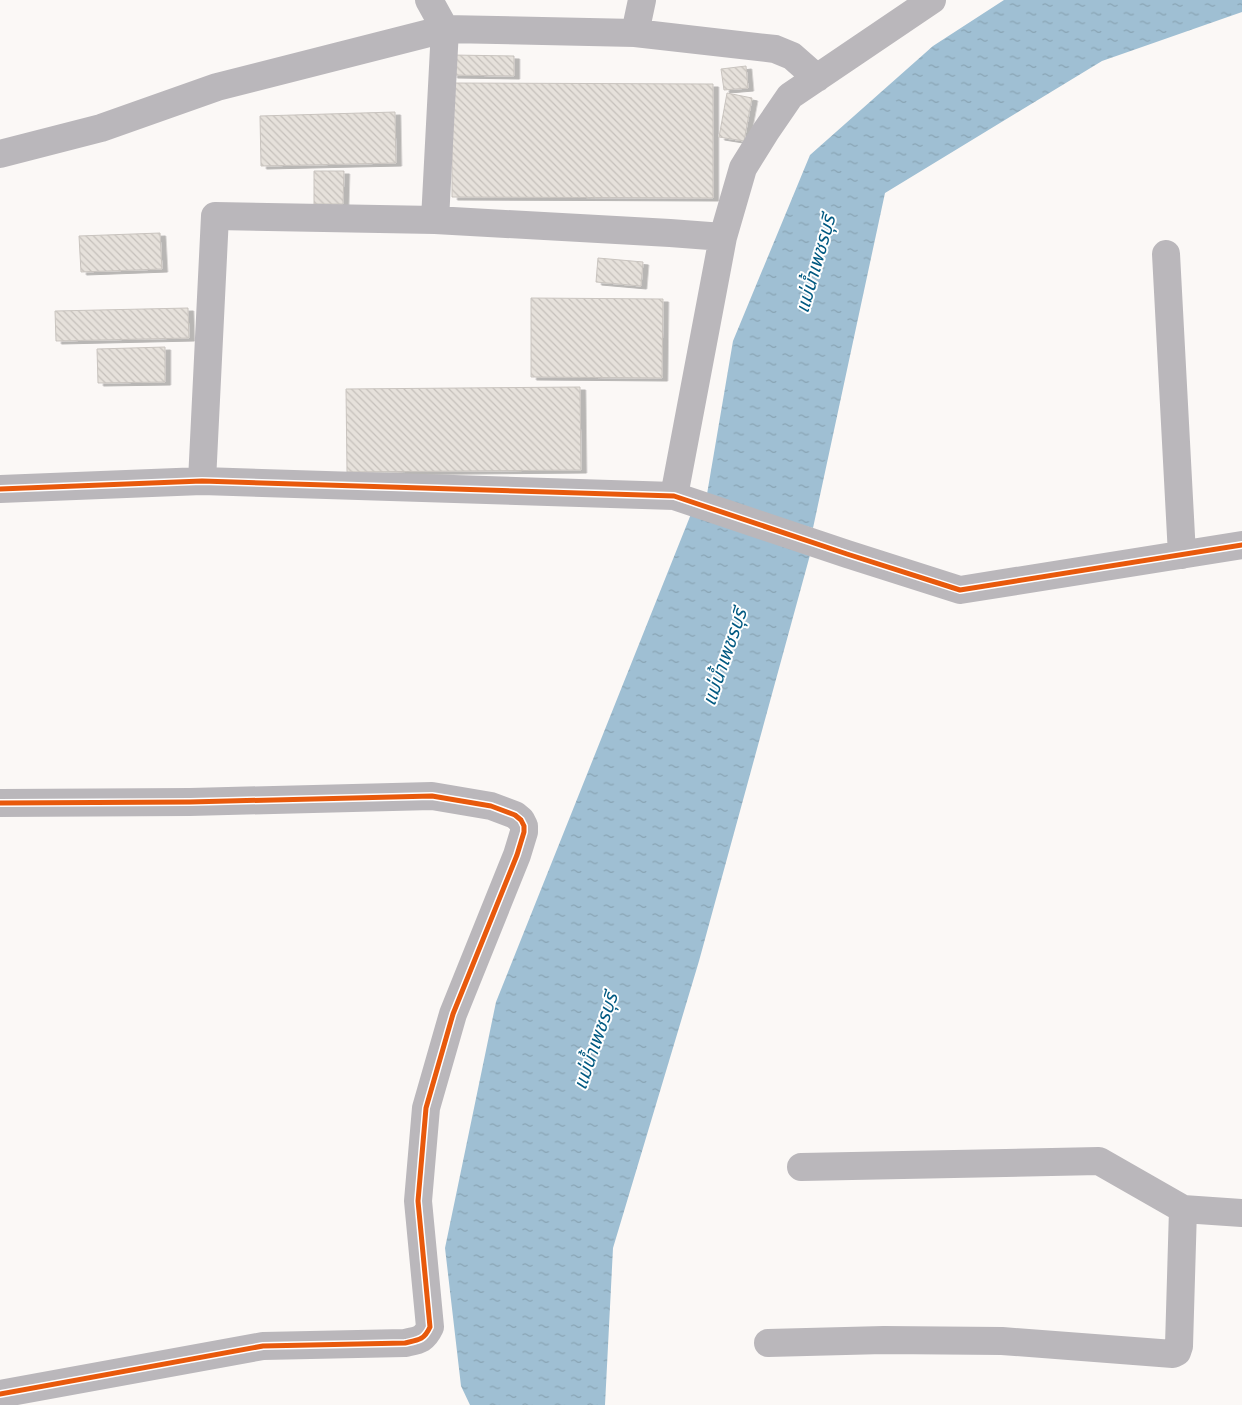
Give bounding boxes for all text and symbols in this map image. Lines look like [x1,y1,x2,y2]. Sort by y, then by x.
water label: แม่น้ำเพชรบุรี [789,208,842,316]
water label: แม่น้ำเพชรบุรี [695,601,753,709]
water label: แม่น้ำเพชรบุรี [566,985,624,1093]

